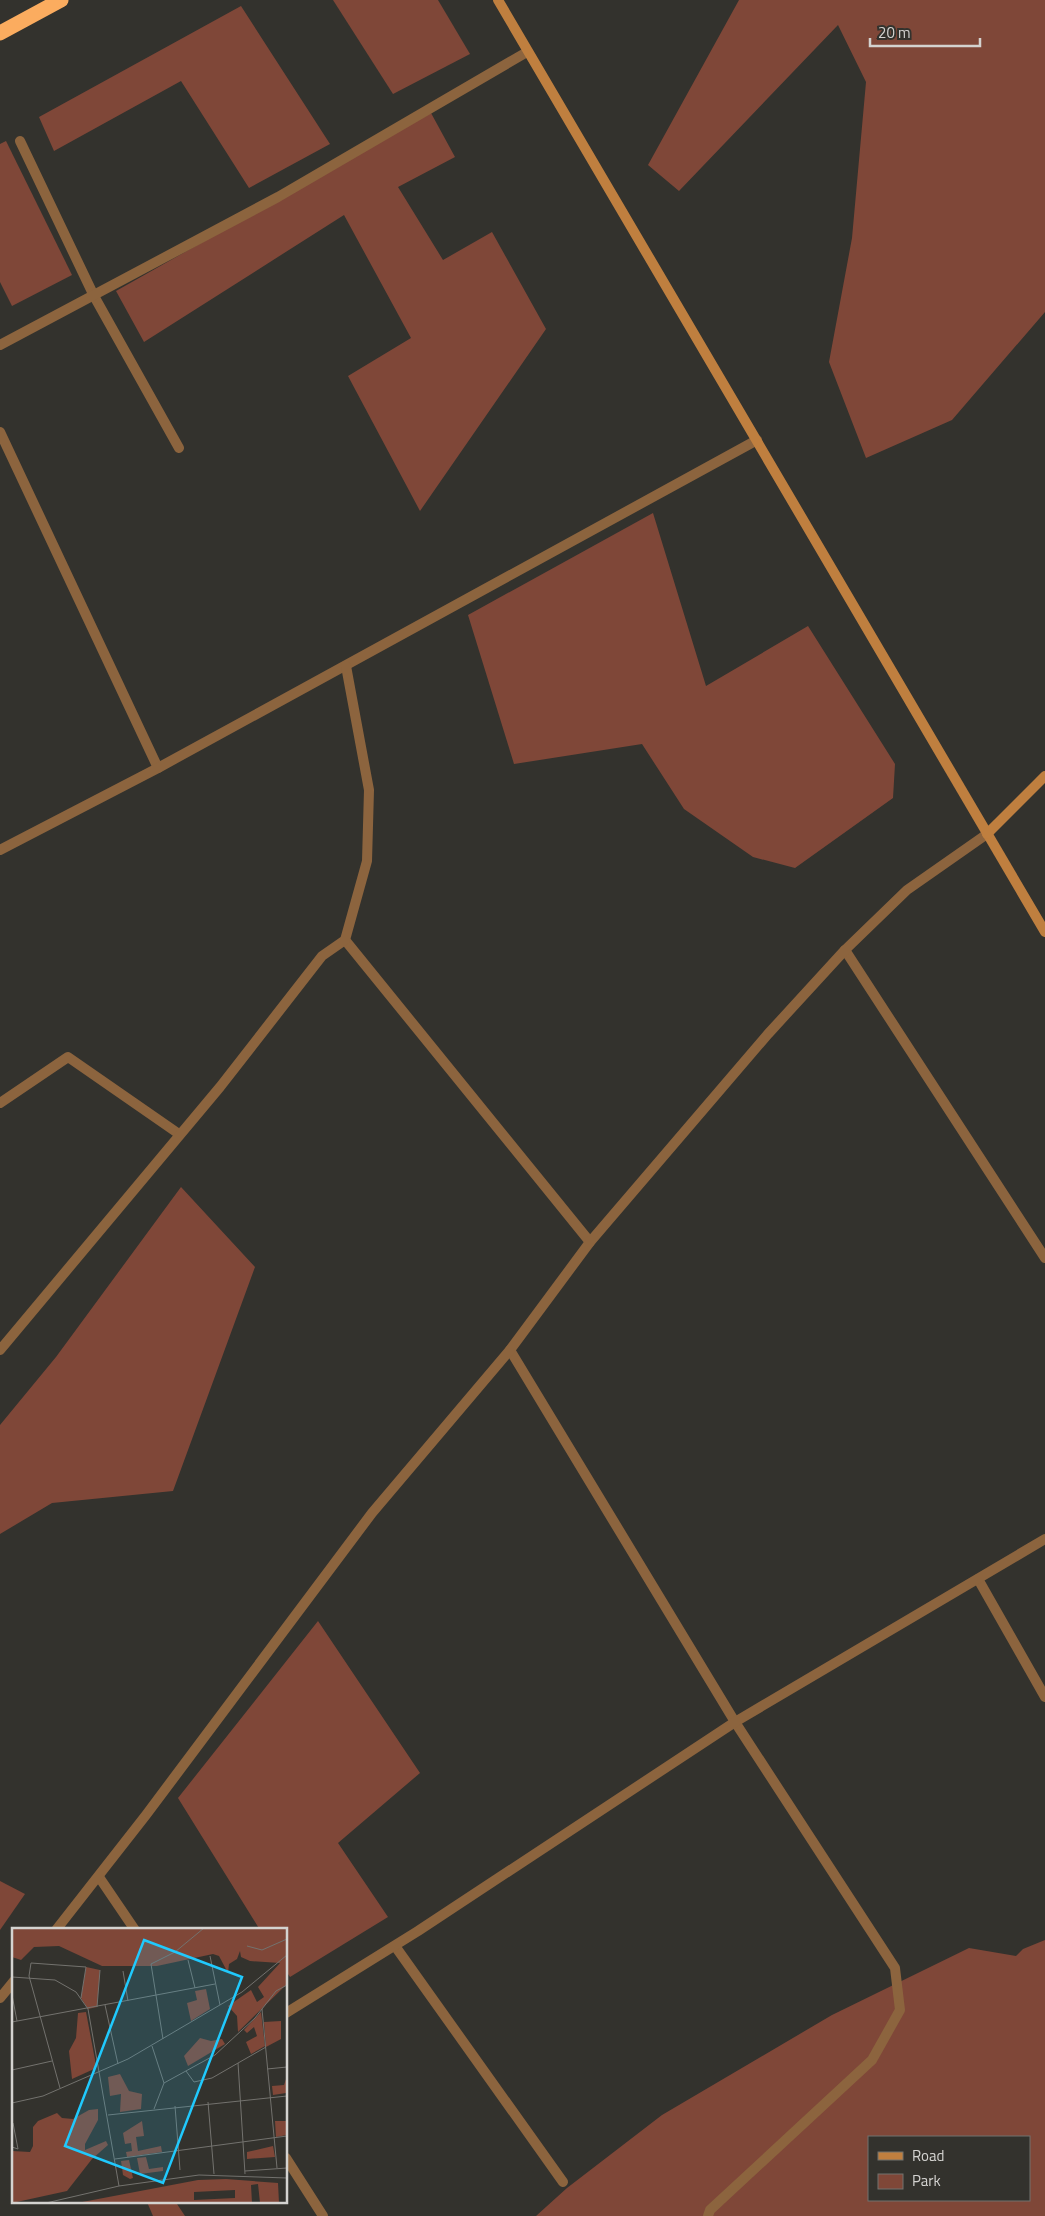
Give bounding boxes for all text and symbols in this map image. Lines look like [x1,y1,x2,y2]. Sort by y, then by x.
scale bar [870,15,980,47]
text: 20 m [878,21,911,44]
inset map [12,1928,288,2204]
legend [868,2136,1030,2201]
text: Road [912,2144,944,2167]
text: Park [912,2169,941,2192]

